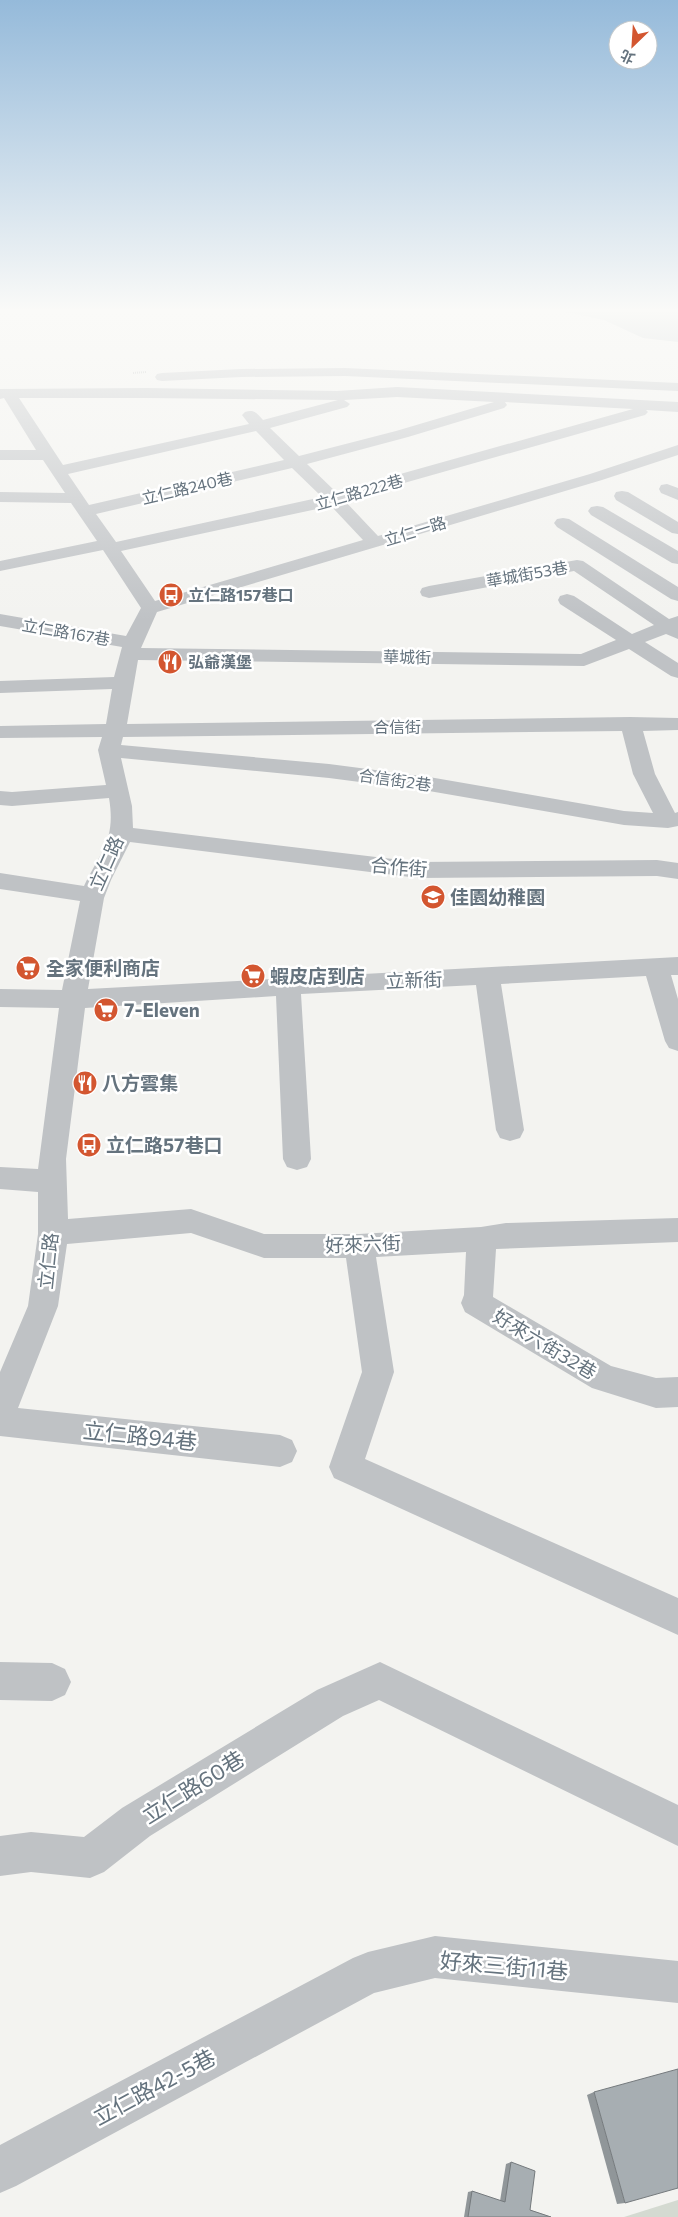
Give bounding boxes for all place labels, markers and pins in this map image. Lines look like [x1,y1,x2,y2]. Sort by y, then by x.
bus stop icon: 立仁路157巷口 [158,582,184,608]
place label: 立仁路157巷口 [188,585,293,604]
restaurant icon: 弘爺漢堡 [157,649,183,675]
place label: 弘爺漢堡 [188,652,252,671]
school or university icon: 佳園幼稚園 [420,884,446,910]
place label: 佳園幼稚園 [450,885,545,908]
supermarket icon: 全家便利商店 [15,955,41,981]
place label: 全家便利商店 [46,956,160,979]
supermarket icon: 蝦皮店到店 [240,963,266,989]
place label: 蝦皮店到店 [270,964,365,987]
supermarket icon: 7-Eleven [93,997,119,1023]
place label: 7-Eleven [124,998,200,1021]
restaurant icon: 八方雲集 [72,1070,98,1096]
place label: 八方雲集 [102,1071,178,1094]
bus stop icon: 立仁路57巷口 [76,1132,102,1158]
place label: 立仁路57巷口 [106,1133,223,1156]

